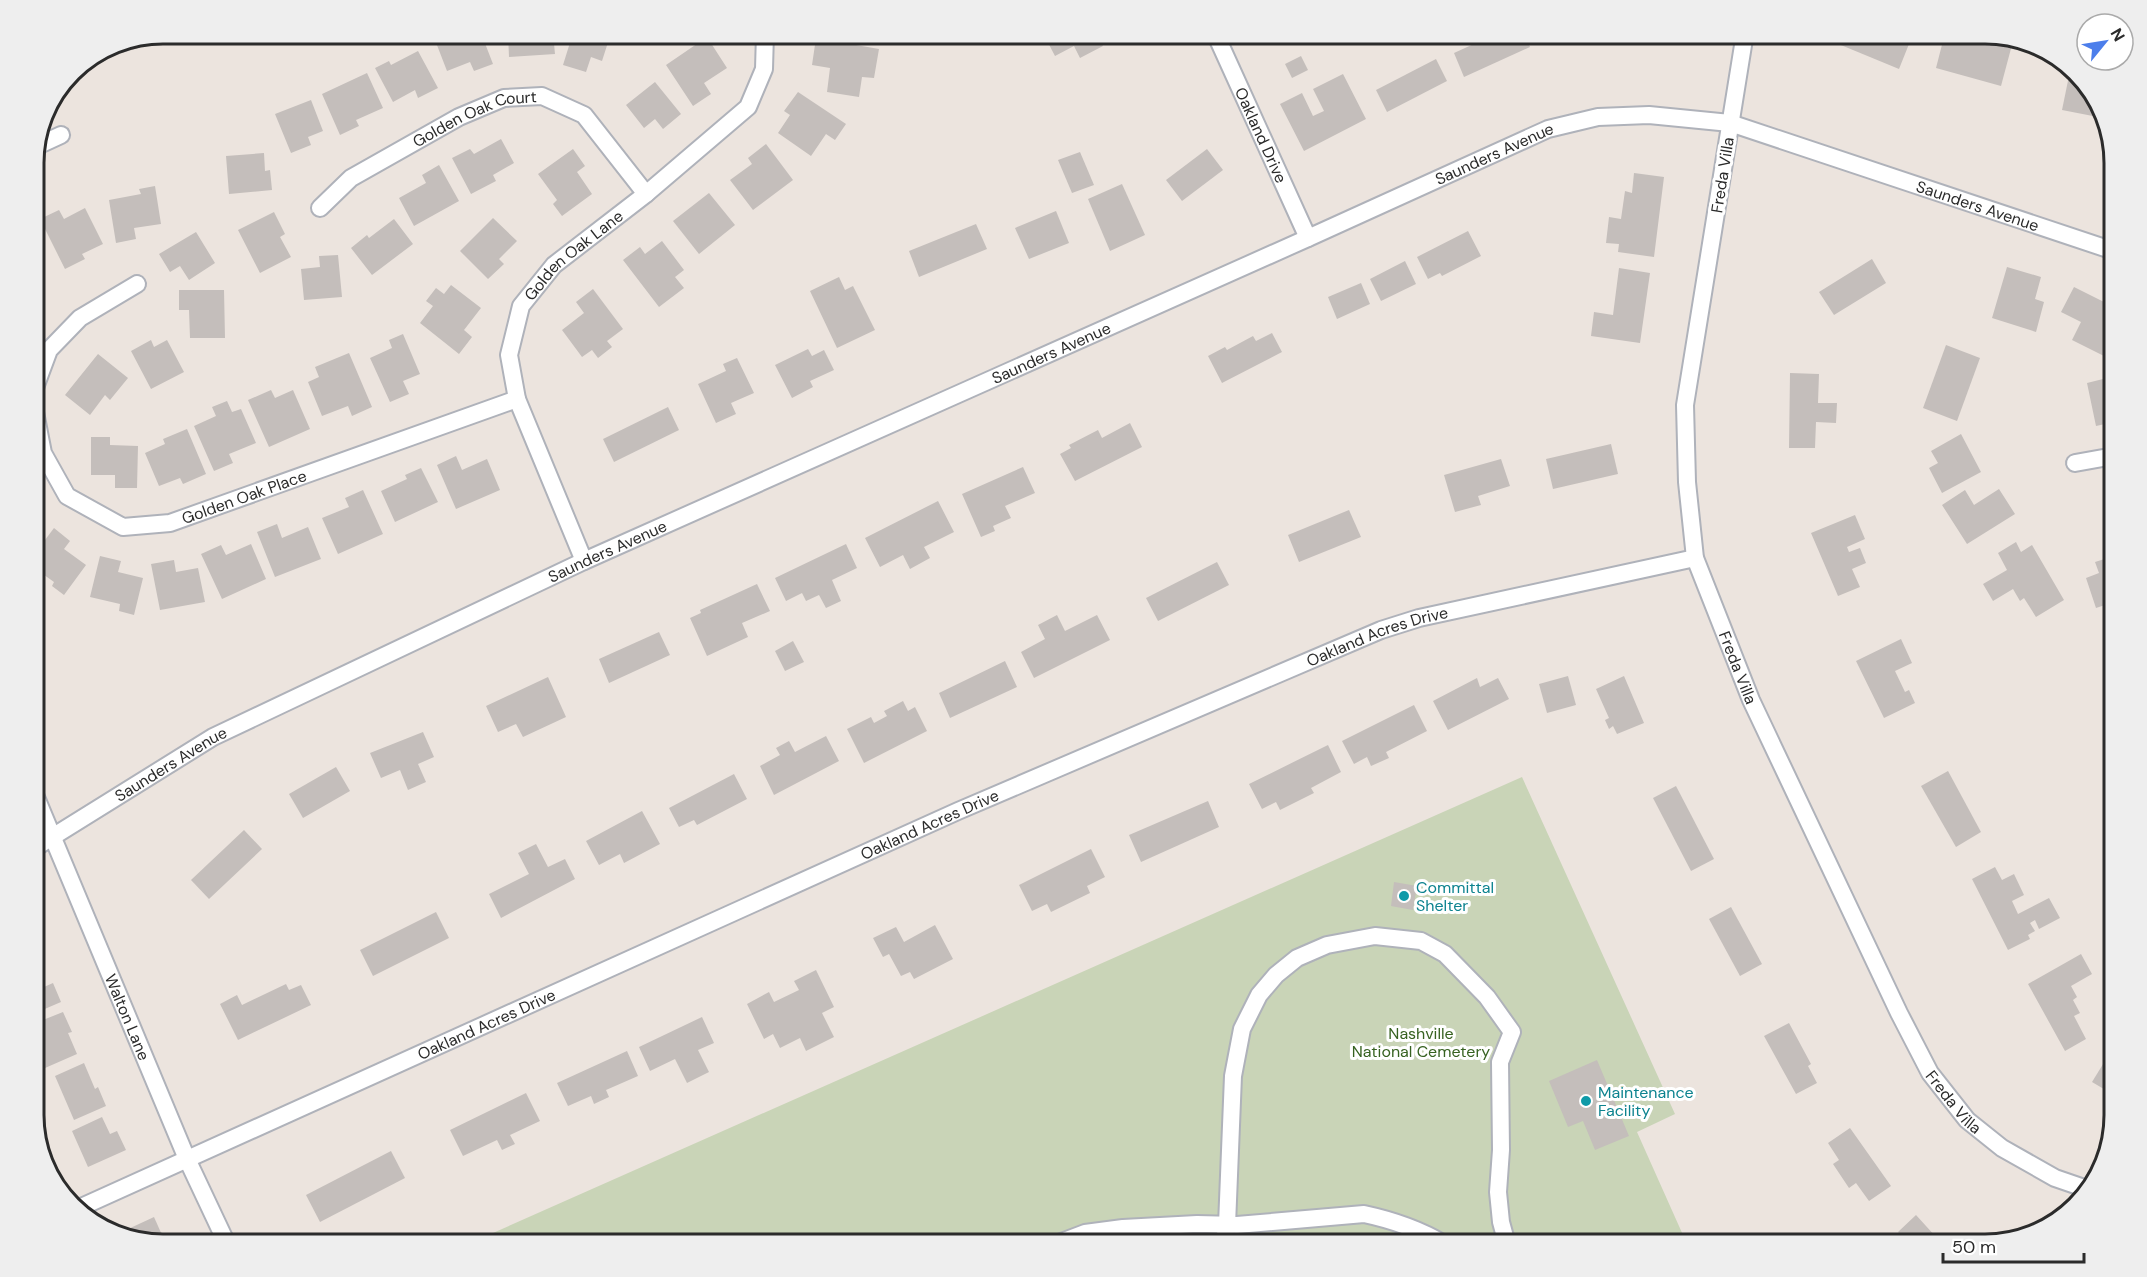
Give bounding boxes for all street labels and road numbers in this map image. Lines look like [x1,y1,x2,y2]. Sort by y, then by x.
street label: Oakland Drive [1230,84,1292,186]
street label: Golden Oak Court [409,86,537,152]
street label: Saunders Avenue [1432,118,1555,190]
street label: Freda Villa [1706,136,1739,215]
street label: Saunders Avenue [1913,176,2042,236]
street label: Golden Oak Lane [520,206,627,305]
street label: Saunders Avenue [988,317,1114,389]
street label: Golden Oak Place [179,465,309,529]
street label: Saunders Avenue [545,515,670,588]
street label: Oakland Acres Drive [1303,602,1450,672]
street label: Freda Villa [1714,628,1762,707]
street label: Saunders Avenue [111,722,230,807]
street label: Oakland Acres Drive [857,785,1002,865]
street label: Walton Lane [100,971,155,1063]
street label: Oakland Acres Drive [414,984,559,1065]
street label: Freda Villa [1921,1066,1986,1139]

